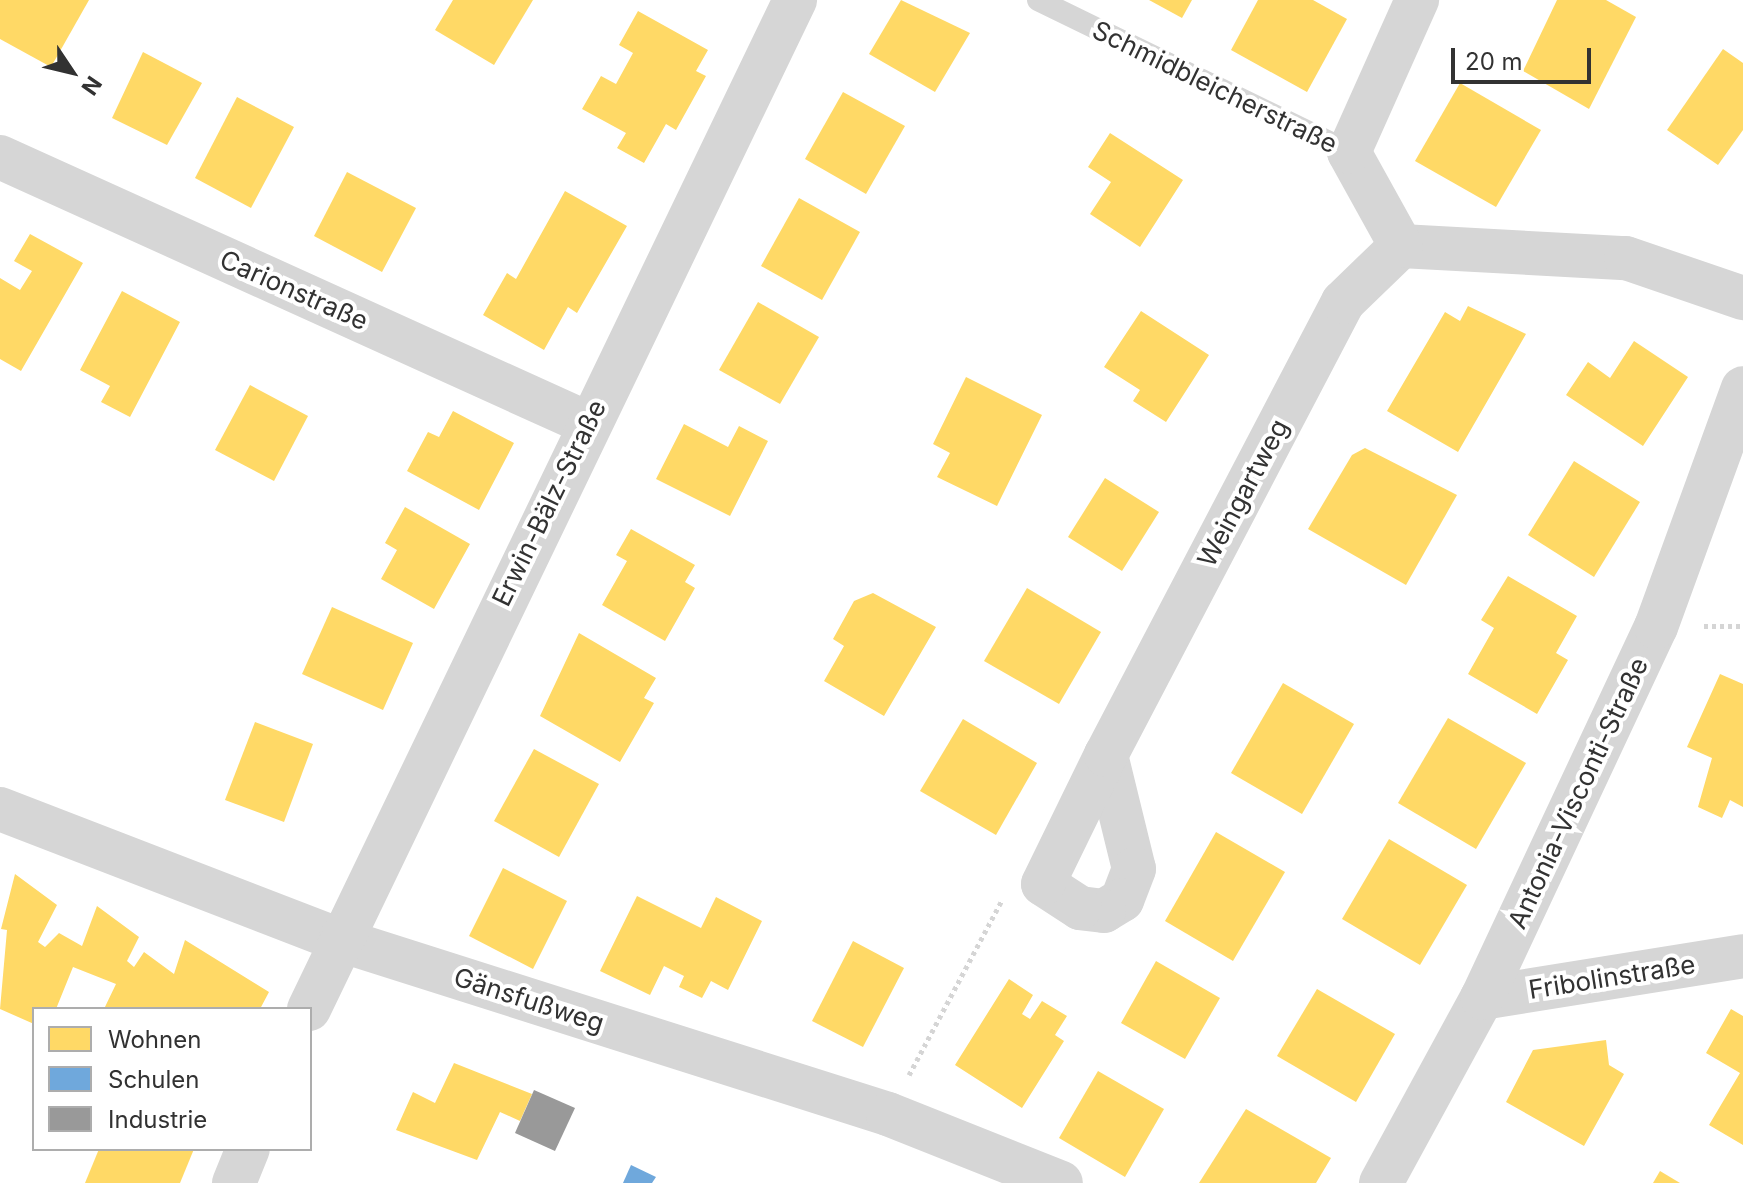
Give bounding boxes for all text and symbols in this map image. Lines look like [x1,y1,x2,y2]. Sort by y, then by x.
street label: Schmidbleicherstraße [1087,14,1343,160]
north arrow [32,32,112,112]
scale bar [1455,32,1595,82]
text: 20 m [1465,47,1523,76]
text: N [76,71,107,100]
street label: Carionstraße [215,243,373,337]
street label: Erwin-Bälz-Straße [486,395,612,611]
street label: Weingartweg [1191,414,1295,572]
street label: Antonia-Visconti-Straße [1501,653,1655,933]
street label: Fribolinstraße [1526,948,1698,1006]
street label: Gänsfußweg [450,961,608,1039]
legend [32,1007,312,1151]
text: Wohnen [108,1025,201,1054]
text: Schulen [108,1065,199,1094]
text: Industrie [108,1105,207,1134]

